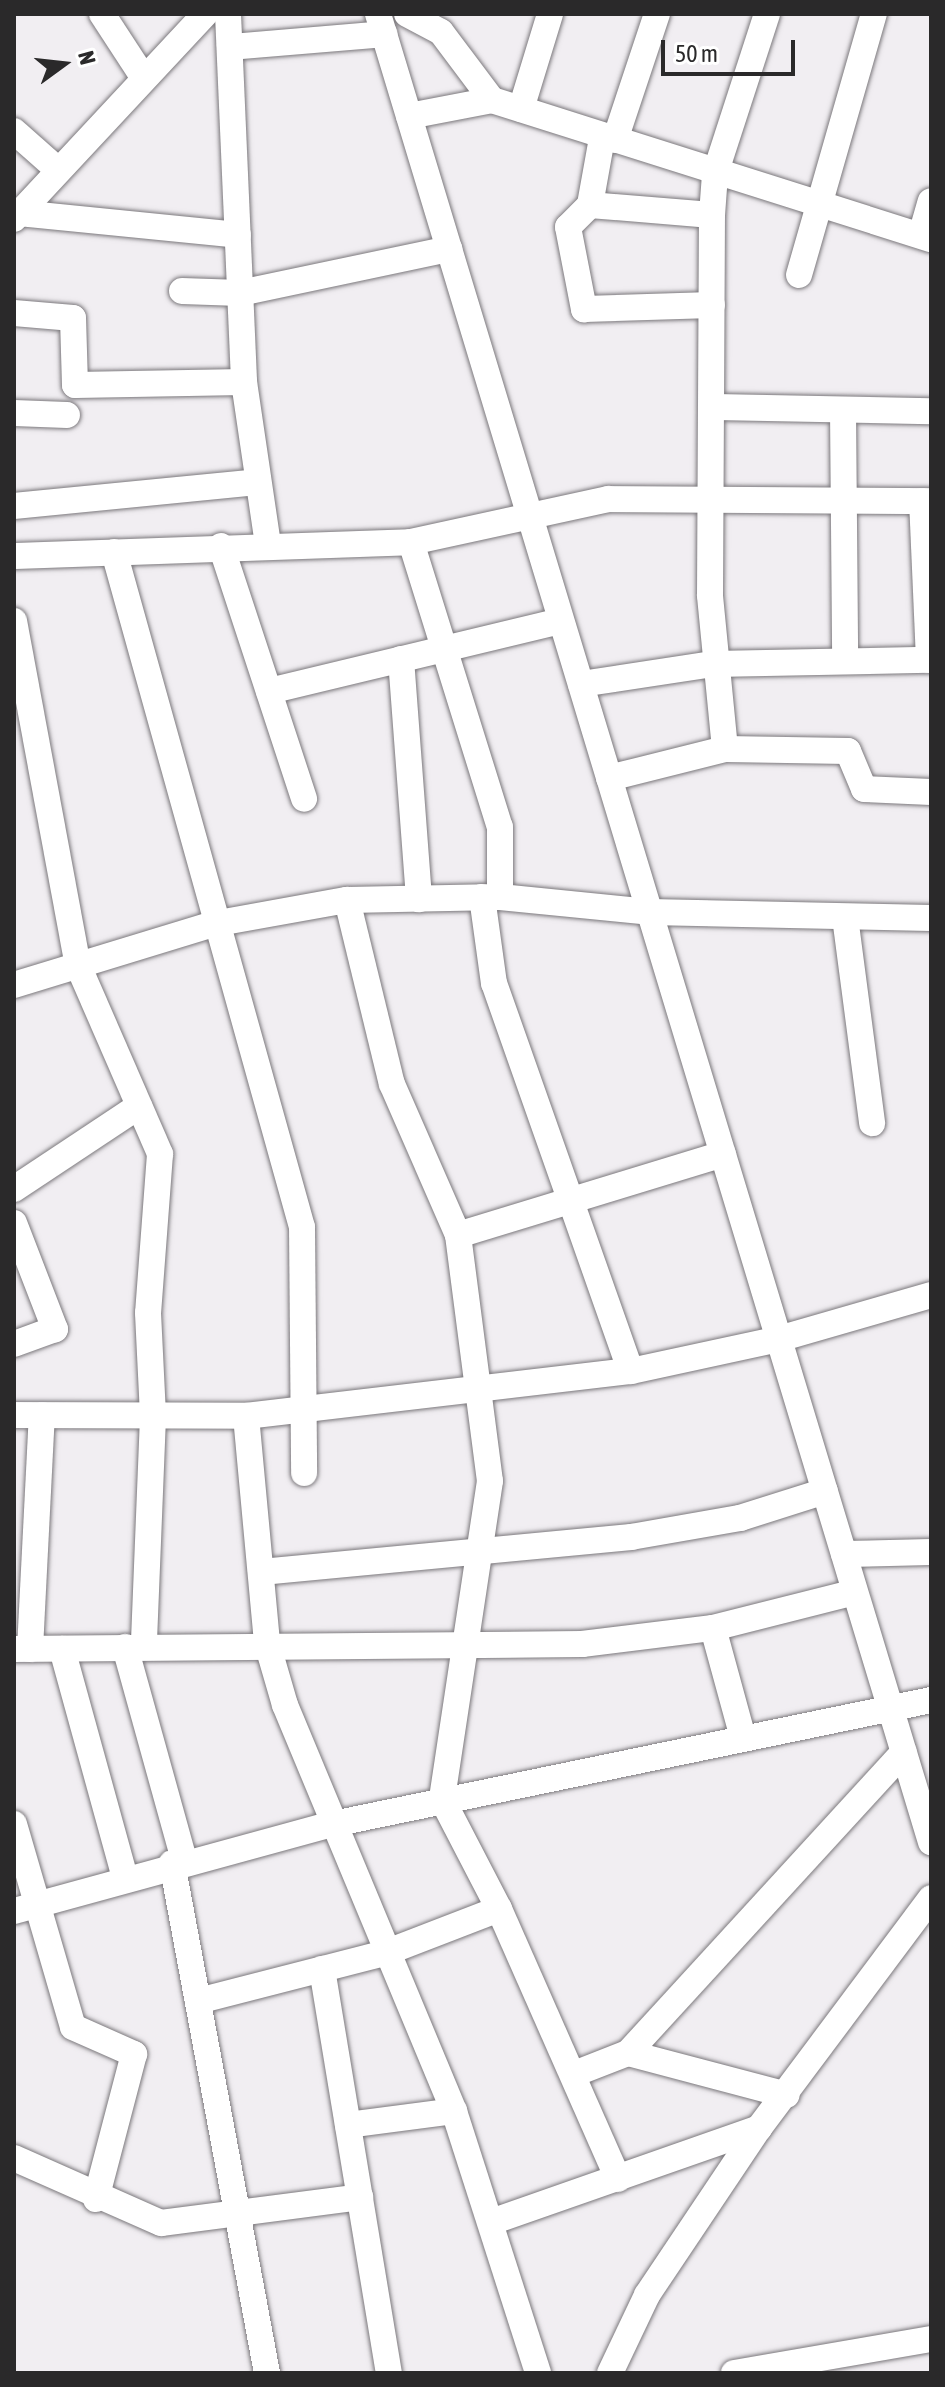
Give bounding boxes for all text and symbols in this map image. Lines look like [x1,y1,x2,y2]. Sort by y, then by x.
north arrow [24,24,104,104]
scale bar [665,24,799,74]
text: 50 m [675,40,718,67]
text: N [73,48,101,67]

